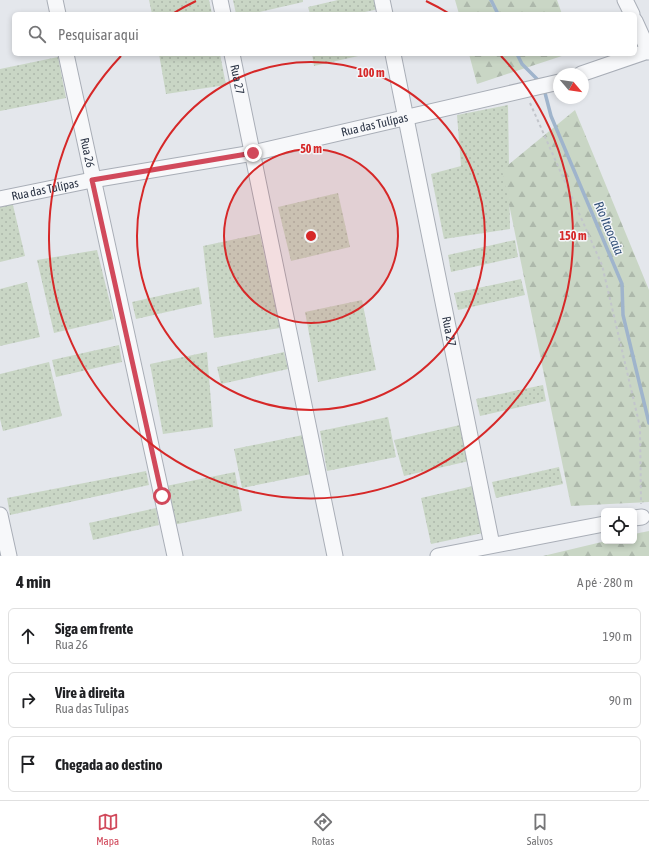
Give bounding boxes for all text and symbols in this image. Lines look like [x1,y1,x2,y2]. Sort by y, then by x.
search box [12,12,637,56]
icon: search [26,23,48,45]
text: Pesquisar aqui [58,26,139,43]
street label: Rua 27 [227,63,247,96]
text: 100 m [357,66,385,80]
north arrow [553,68,589,104]
street label: Rua das Tulípas [340,110,409,139]
street label: Rua 26 [77,136,98,169]
text: 50 m [300,142,322,156]
route end [244,144,262,162]
street label: Rua das Tulípas [10,176,80,203]
water label: Rio Itaocaia [591,199,627,257]
centre of rings [304,229,318,243]
text: 150 m [559,229,587,243]
street label: Rua 27 [439,315,459,348]
route start [153,487,171,505]
map controls [601,508,637,544]
button: locate [601,508,637,544]
text: 4 min [16,572,51,592]
text: A pé · 280 m [577,575,633,590]
text: Siga em frente [55,620,133,637]
icon: ahead [17,625,39,647]
text: 190 m [603,629,632,644]
text: Rua 26 [55,637,88,652]
text: Vire à direita [55,684,125,701]
icon: right [17,689,39,711]
text: 90 m [609,693,632,708]
text: Rua das Tulípas [55,701,129,716]
icon: arrive [17,753,39,775]
text: Chegada ao destino [55,756,163,773]
tab: Mapa [96,811,119,847]
tab: Rotas [311,811,334,847]
tab: Salvos [527,811,553,847]

